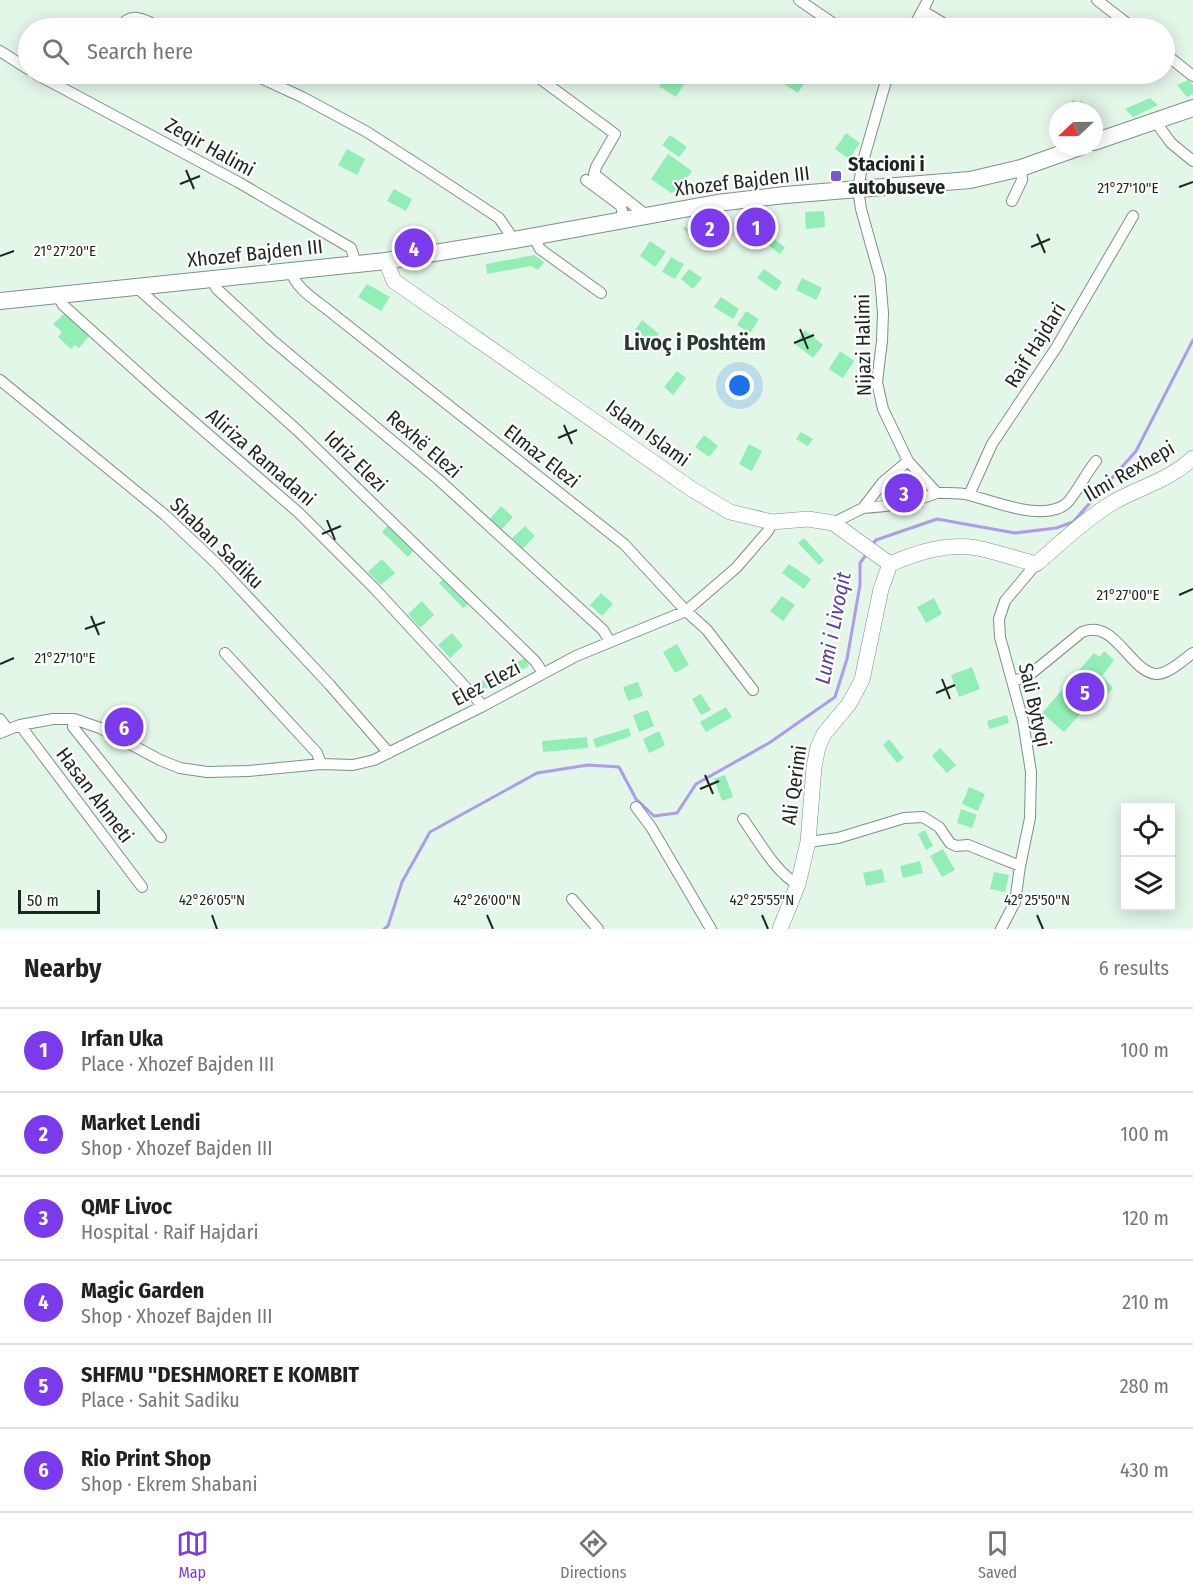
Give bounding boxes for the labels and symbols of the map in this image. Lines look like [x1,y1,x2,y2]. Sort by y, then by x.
north arrow [1049,102,1103,156]
street label: Zeqir Halimi [161,113,259,181]
place label: Stacioni i autobuseve [848,152,945,199]
street label: Xhozef Bajden III [673,161,811,201]
marker: Stacioni i autobuseve [829,169,843,183]
text: 21°27'10"E [1097,179,1159,197]
pin: 1 [736,204,776,250]
pin: 2 [690,206,730,250]
pin: 4 [394,226,434,270]
street label: Xhozef Bajden III [186,234,324,272]
text: 21°27'20"E [34,242,96,260]
street label: Nijazi Halimi [850,294,876,396]
street label: Raif Hajdari [999,298,1071,392]
district label: Livoç i Poshtëm [624,329,766,356]
your location [725,371,754,400]
street label: Islam Islami [601,394,695,472]
street label: Aliriza Ramadani [202,403,320,511]
street label: Rexhë Elezi [382,405,466,483]
street label: Elmaz Elezi [499,419,585,493]
street label: Idriz Elezi [320,425,392,497]
street label: Ilmi Rexhepi [1079,435,1179,507]
pin: 3 [884,470,924,516]
street label: Shaban Sadiku [165,492,269,594]
water label: Lumi i Livoqit [809,569,857,686]
text: 21°27'00"E [1097,586,1159,604]
text: 21°27'10"E [34,649,96,667]
street label: Elez Elezi [448,655,524,711]
street label: Sali Bytyqi [1014,661,1056,749]
pin: 5 [1066,670,1104,714]
pin: 6 [104,704,144,750]
street label: Hasan Ahmeti [51,743,139,847]
street label: Ali Qerimi [777,744,811,826]
scale bar [18,887,100,914]
text: 42°26'05"N [179,891,245,909]
text: 42°26'00"N [453,891,521,909]
text: 42°25'55"N [730,891,794,909]
text: 42°25'50"N [1004,891,1070,909]

